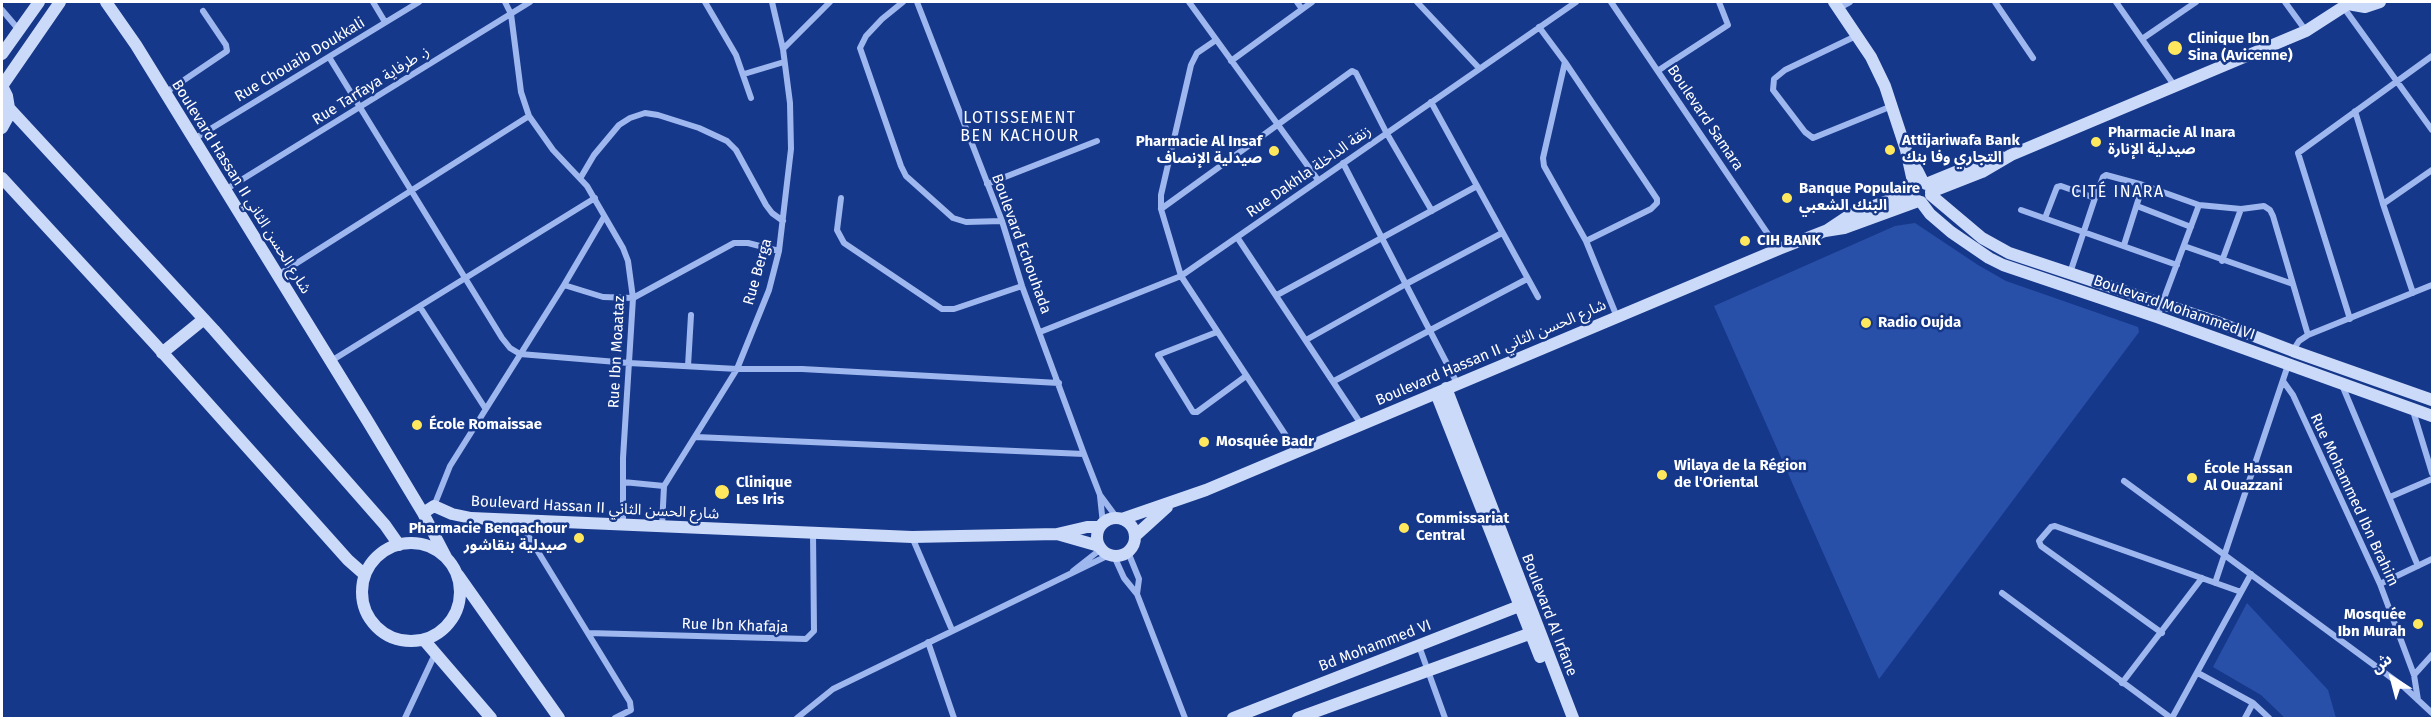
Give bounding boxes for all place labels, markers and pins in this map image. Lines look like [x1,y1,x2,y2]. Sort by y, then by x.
place label: Clinique Ibn Sina (Avicenne) [2188,30,2293,65]
marker: Clinique Ibn Sina (Avicenne) [2166,39,2184,57]
place label: Pharmacie Al Inara صيدلية الإنارة [2108,124,2236,159]
place label: Attijariwafa Bank التجاري وفا بنك [1902,132,2020,167]
place label: Pharmacie Al Insaf صيدلية الإنصاف [1136,133,1262,168]
marker: Pharmacie Al Inara صيدلية الإنارة [2089,135,2103,149]
marker: Attijariwafa Bank التجاري وفا بنك [1883,143,1897,157]
marker: Pharmacie Al Insaf صيدلية الإنصاف [1267,144,1281,158]
place label: Banque Populaire البنك الشعبي [1799,180,1920,215]
marker: Banque Populaire البنك الشعبي [1780,191,1794,205]
place label: CIH BANK [1757,232,1821,250]
marker: CIH BANK [1738,234,1752,248]
place label: Radio Oujda [1878,314,1961,332]
marker: Radio Oujda [1859,316,1873,330]
place label: École Romaissae [429,416,542,434]
marker: École Romaissae [410,418,424,432]
place label: Mosquée Badr [1216,433,1314,451]
marker: Mosquée Badr [1197,435,1211,449]
place label: Wilaya de la Région de l'Oriental [1674,457,1807,492]
place label: École Hassan Al Ouazzani [2204,460,2293,495]
marker: Wilaya de la Région de l'Oriental [1655,468,1669,482]
marker: École Hassan Al Ouazzani [2185,471,2199,485]
place label: Clinique Les Iris [736,474,792,509]
marker: Clinique Les Iris [713,483,731,501]
place label: Commissariat Central [1416,510,1509,545]
place label: Pharmacie Benqachour صيدلية بنقاشور [409,520,567,555]
marker: Commissariat Central [1397,521,1411,535]
marker: Pharmacie Benqachour صيدلية بنقاشور [572,531,586,545]
place label: Mosquée Ibn Murah [2338,606,2406,641]
marker: Mosquée Ibn Murah [2411,617,2425,631]

